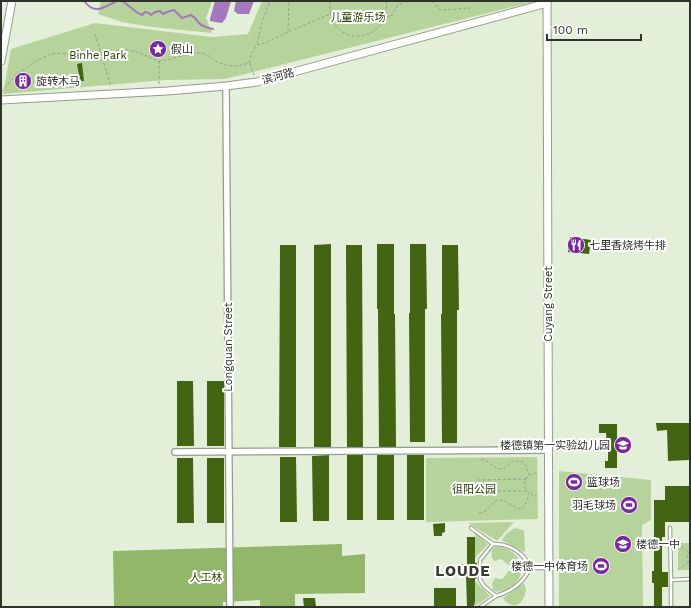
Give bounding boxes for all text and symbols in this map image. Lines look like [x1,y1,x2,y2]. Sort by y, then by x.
park label: 儿童游乐场 [331,11,386,24]
scale bar [547,16,641,42]
text: 100 m [553,23,588,37]
place icon: 假山 [148,39,168,59]
place label: 假山 [171,43,193,56]
park label: Binhe Park [69,49,127,62]
street label: 滨河路 [261,66,296,87]
building icon: 旋转木马 [13,71,33,91]
place label: 旋转木马 [36,75,80,88]
restaurant icon: 七里香烧烤牛排 [566,235,586,255]
place label: 七里香烧烤牛排 [589,239,666,252]
street label: Cuyang Street [542,266,555,342]
street label: Longquan Street [222,302,235,392]
school or university icon: 楼德镇第一实验幼儿园 [613,435,633,455]
place label: 楼德镇第一实验幼儿园 [500,439,610,452]
sports icon: 篮球场 [564,472,584,492]
place label: 篮球场 [587,476,620,489]
park label: 徂阳公园 [452,483,496,496]
sports icon: 羽毛球场 [619,495,639,515]
place label: 羽毛球场 [572,499,616,512]
school or university icon: 楼德一中 [613,534,633,554]
place label: 楼德一中 [636,538,680,551]
sports icon: 楼德一中体育场 [591,556,611,576]
place label: 楼德一中体育场 [511,560,588,573]
district label: LOUDE [435,562,491,580]
park label: 人工林 [190,571,223,584]

